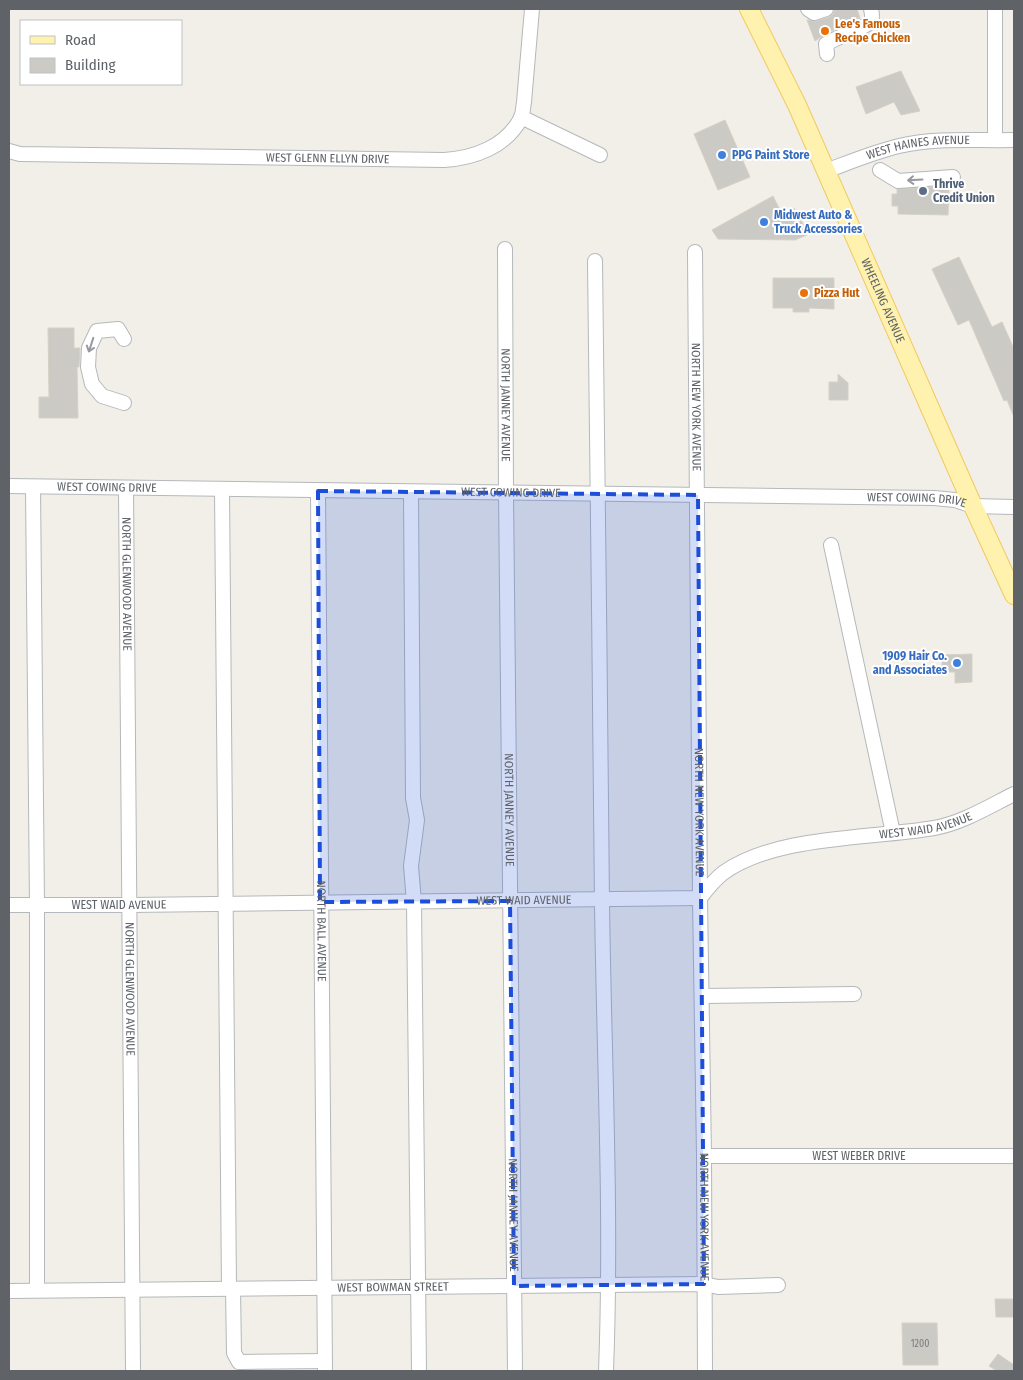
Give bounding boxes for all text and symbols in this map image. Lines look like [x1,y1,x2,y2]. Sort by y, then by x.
place label: Lee's Famous Recipe Chicken [835,17,910,45]
legend [20,20,182,85]
marker: Lee's Famous Recipe Chicken [819,25,831,37]
text: Road [65,31,96,49]
text: Building [65,56,116,74]
street label: WEST HAINES AVENUE [865,133,970,162]
place label: PPG Paint Store [732,148,809,162]
marker: PPG Paint Store [716,149,728,161]
street label: WEST GLENN ELLYN DRIVE [266,150,390,166]
one-way arrow [908,175,924,184]
place label: Thrive Credit Union [933,177,995,205]
marker: Thrive Credit Union [917,185,929,197]
place label: Midwest Auto & Truck Accessories [774,208,863,236]
marker: Midwest Auto & Truck Accessories [758,216,770,228]
street label: WHEELING AVENUE [858,256,908,345]
place label: Pizza Hut [814,286,860,300]
marker: Pizza Hut [798,287,810,299]
one-way arrow [86,337,96,353]
street label: NORTH NEW YORK AVENUE [689,343,704,472]
street label: NORTH JANNEY AVENUE [498,348,513,462]
street label: WEST COWING DRIVE [57,480,157,495]
street label: WEST COWING DRIVE [461,485,561,500]
street label: WEST COWING DRIVE [867,490,969,510]
street label: NORTH GLENWOOD AVENUE [119,517,134,651]
place label: 1909 Hair Co. and Associates [873,649,948,677]
marker: 1909 Hair Co. and Associates [951,657,963,669]
street label: NORTH NEW YORK AVENUE [692,748,707,877]
street label: NORTH JANNEY AVENUE [502,753,517,867]
street label: WEST WAID AVENUE [878,809,975,842]
street label: NORTH BALL AVENUE [314,880,329,982]
street label: WEST WAID AVENUE [476,893,572,908]
street label: WEST WAID AVENUE [72,898,167,912]
street label: NORTH GLENWOOD AVENUE [122,922,138,1056]
street label: WEST WEBER DRIVE [812,1149,906,1163]
street label: NORTH NEW YORK AVENUE [697,1153,712,1282]
street label: NORTH JANNEY AVENUE [506,1158,521,1272]
street label: WEST BOWMAN STREET [337,1280,449,1295]
house number: 1200 [911,1338,929,1350]

